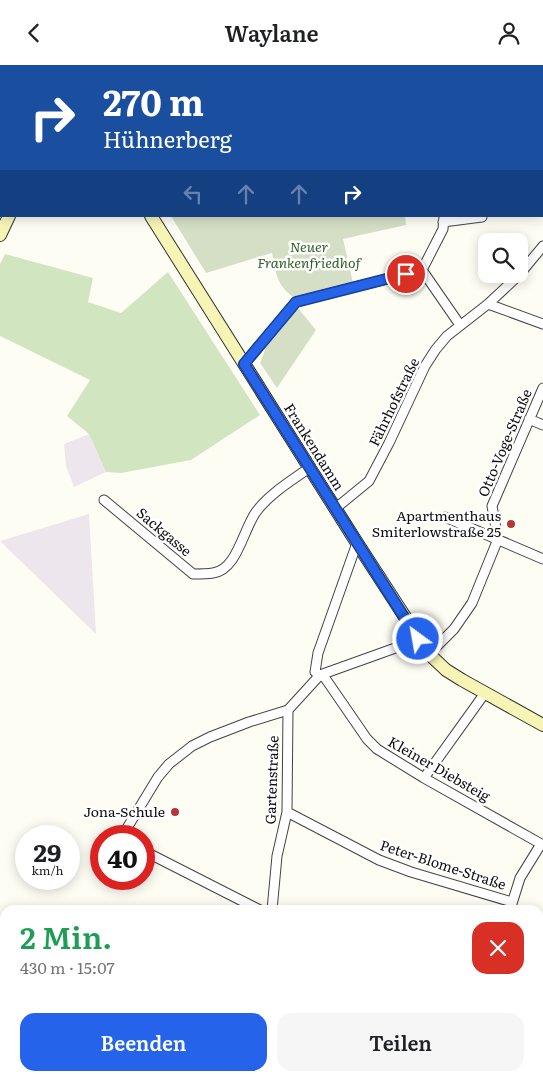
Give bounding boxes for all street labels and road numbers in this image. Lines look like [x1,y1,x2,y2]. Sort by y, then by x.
street label: Fährhofstraße [363,354,423,449]
street label: Otto-Voge-Straße [472,386,536,500]
street label: Frankendamm [280,399,350,494]
street label: Sackgasse [133,502,196,560]
street label: Kleiner Diebsteig [385,731,494,806]
street label: Gartenstraße [259,735,283,825]
street label: Peter-Blome-Straße [378,834,509,894]

